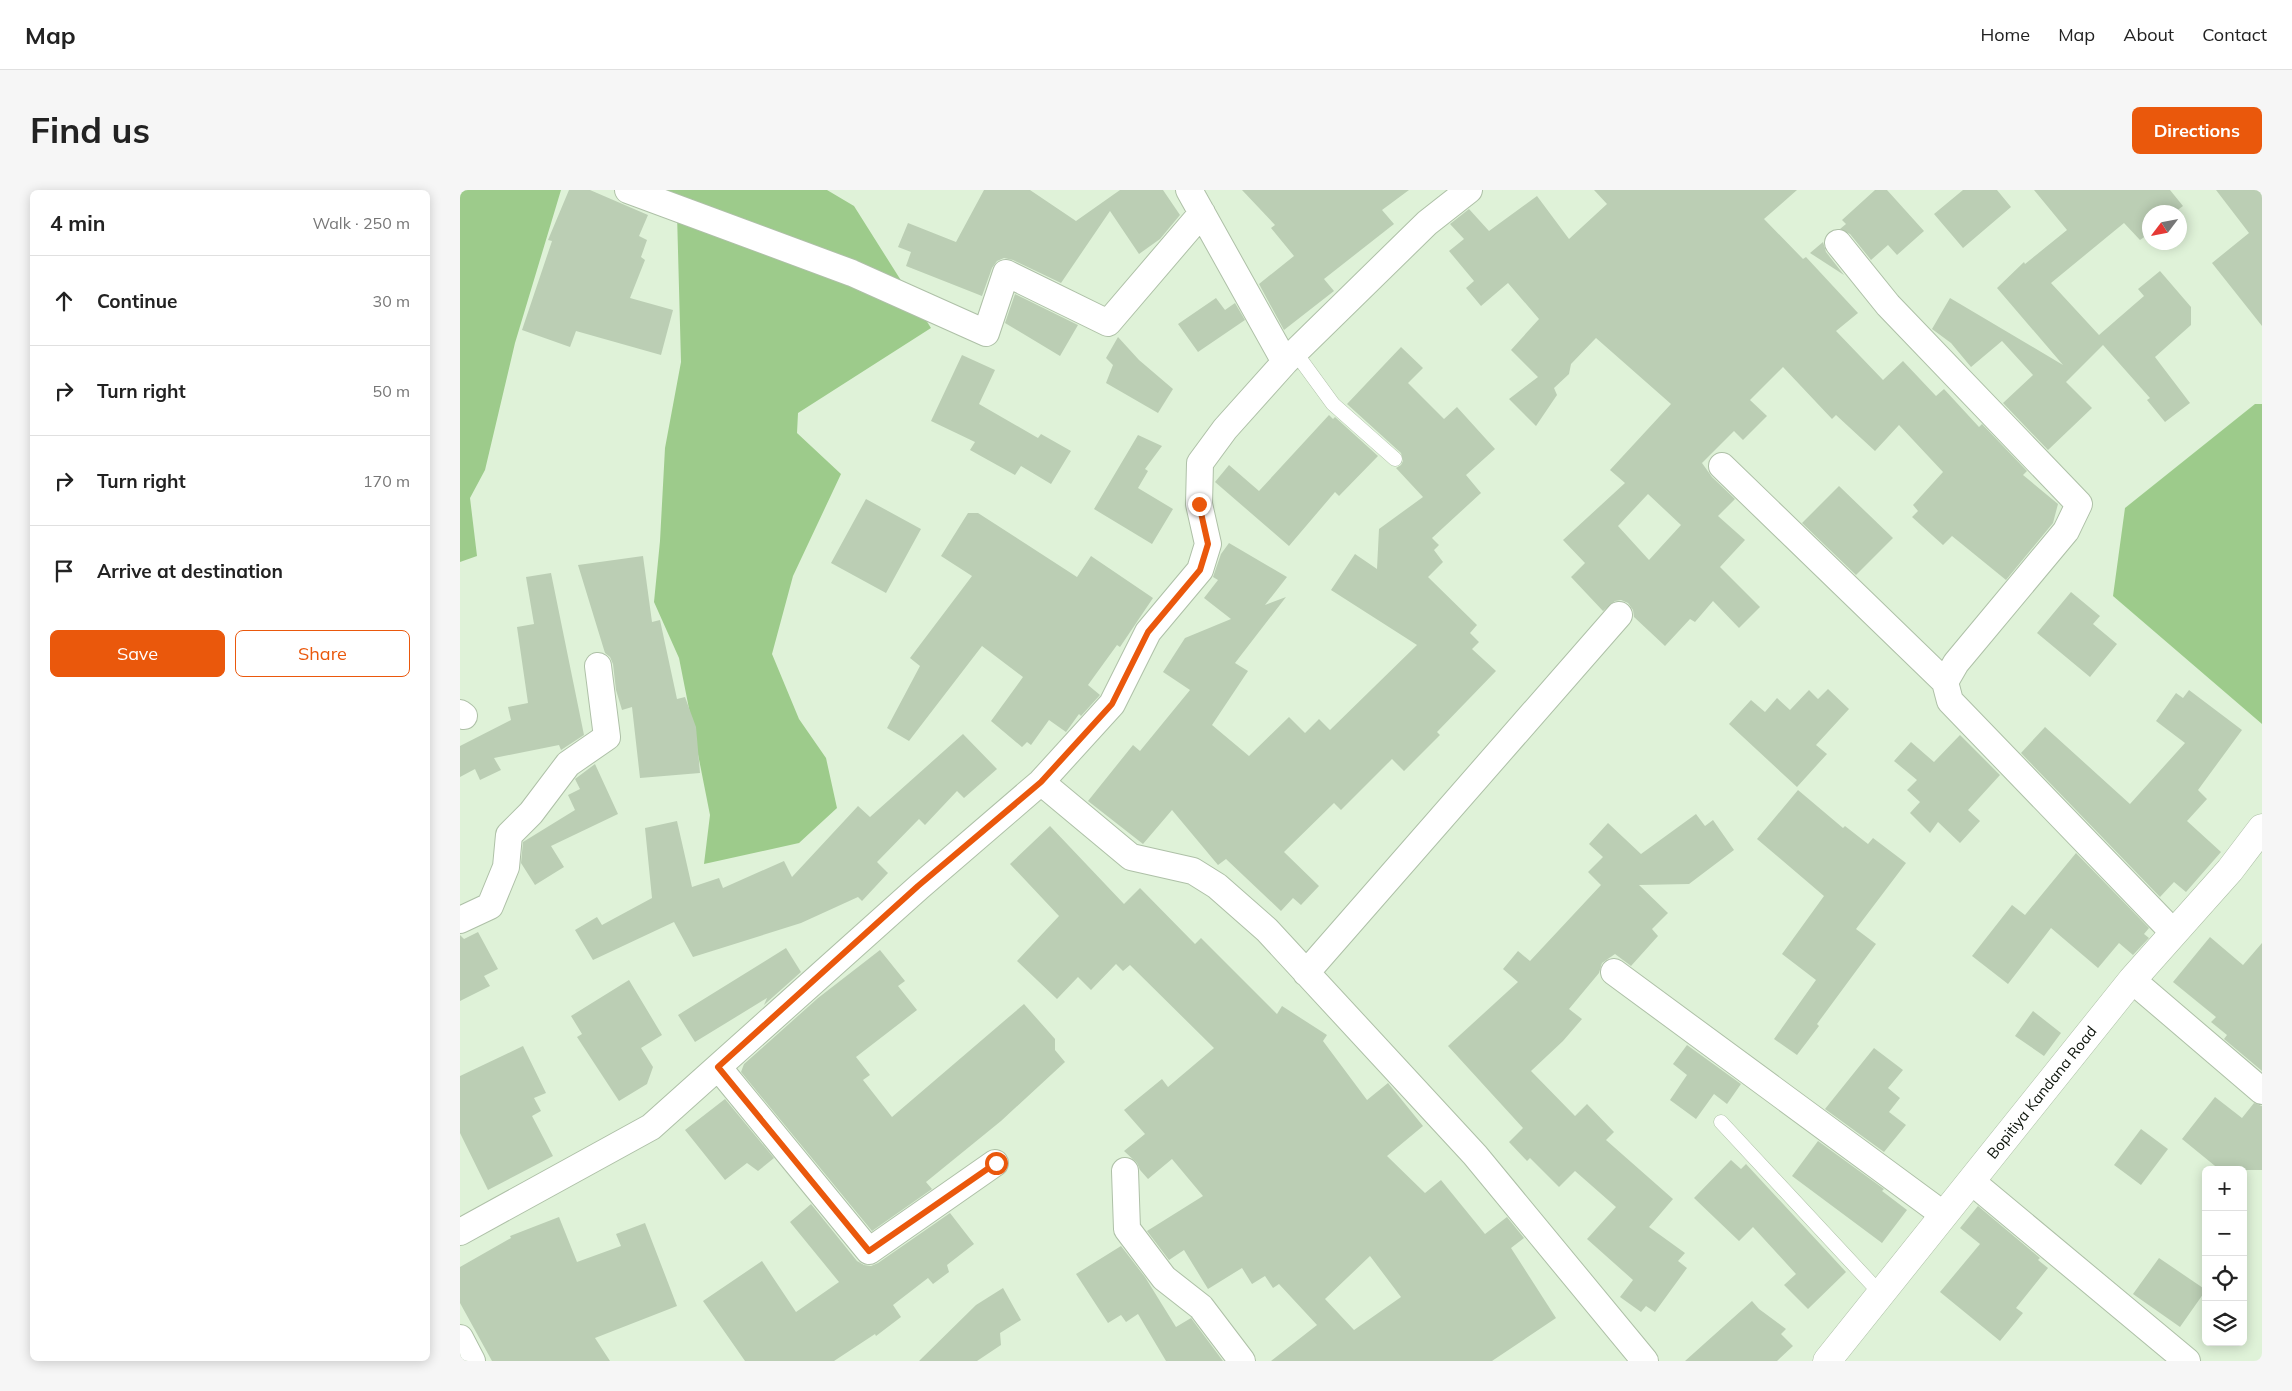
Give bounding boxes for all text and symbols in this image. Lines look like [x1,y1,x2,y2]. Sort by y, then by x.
text: Map [25,20,76,50]
text: Home [1980,23,2030,46]
text: Map [2058,23,2095,46]
text: About [2123,23,2174,46]
text: Contact [2202,23,2267,46]
button: Directions [2132,107,2262,154]
text: Find us [30,108,150,152]
north arrow [2142,205,2187,250]
text: 4 min [50,210,105,236]
text: Walk · 250 m [312,213,410,233]
icon: ahead [50,287,78,315]
text: Continue [97,289,177,313]
text: 30 m [373,291,410,311]
icon: right [50,377,78,405]
text: Turn right [97,379,186,403]
text: 50 m [373,381,410,401]
icon: right [50,467,78,495]
text: Turn right [97,469,186,493]
text: 170 m [363,471,410,491]
route end [1188,493,1211,516]
icon: arrive [50,557,78,585]
text: Arrive at destination [97,559,283,583]
button: Save [50,630,225,677]
button: Share [235,630,410,677]
street label: Bopitiya Kandana Road [1983,1022,2101,1162]
route start [985,1152,1008,1175]
map controls [2202,1166,2247,1346]
button: + [2202,1166,2247,1211]
button: − [2202,1211,2247,1256]
button: locate [2202,1256,2247,1301]
button: layers [2202,1301,2247,1346]

